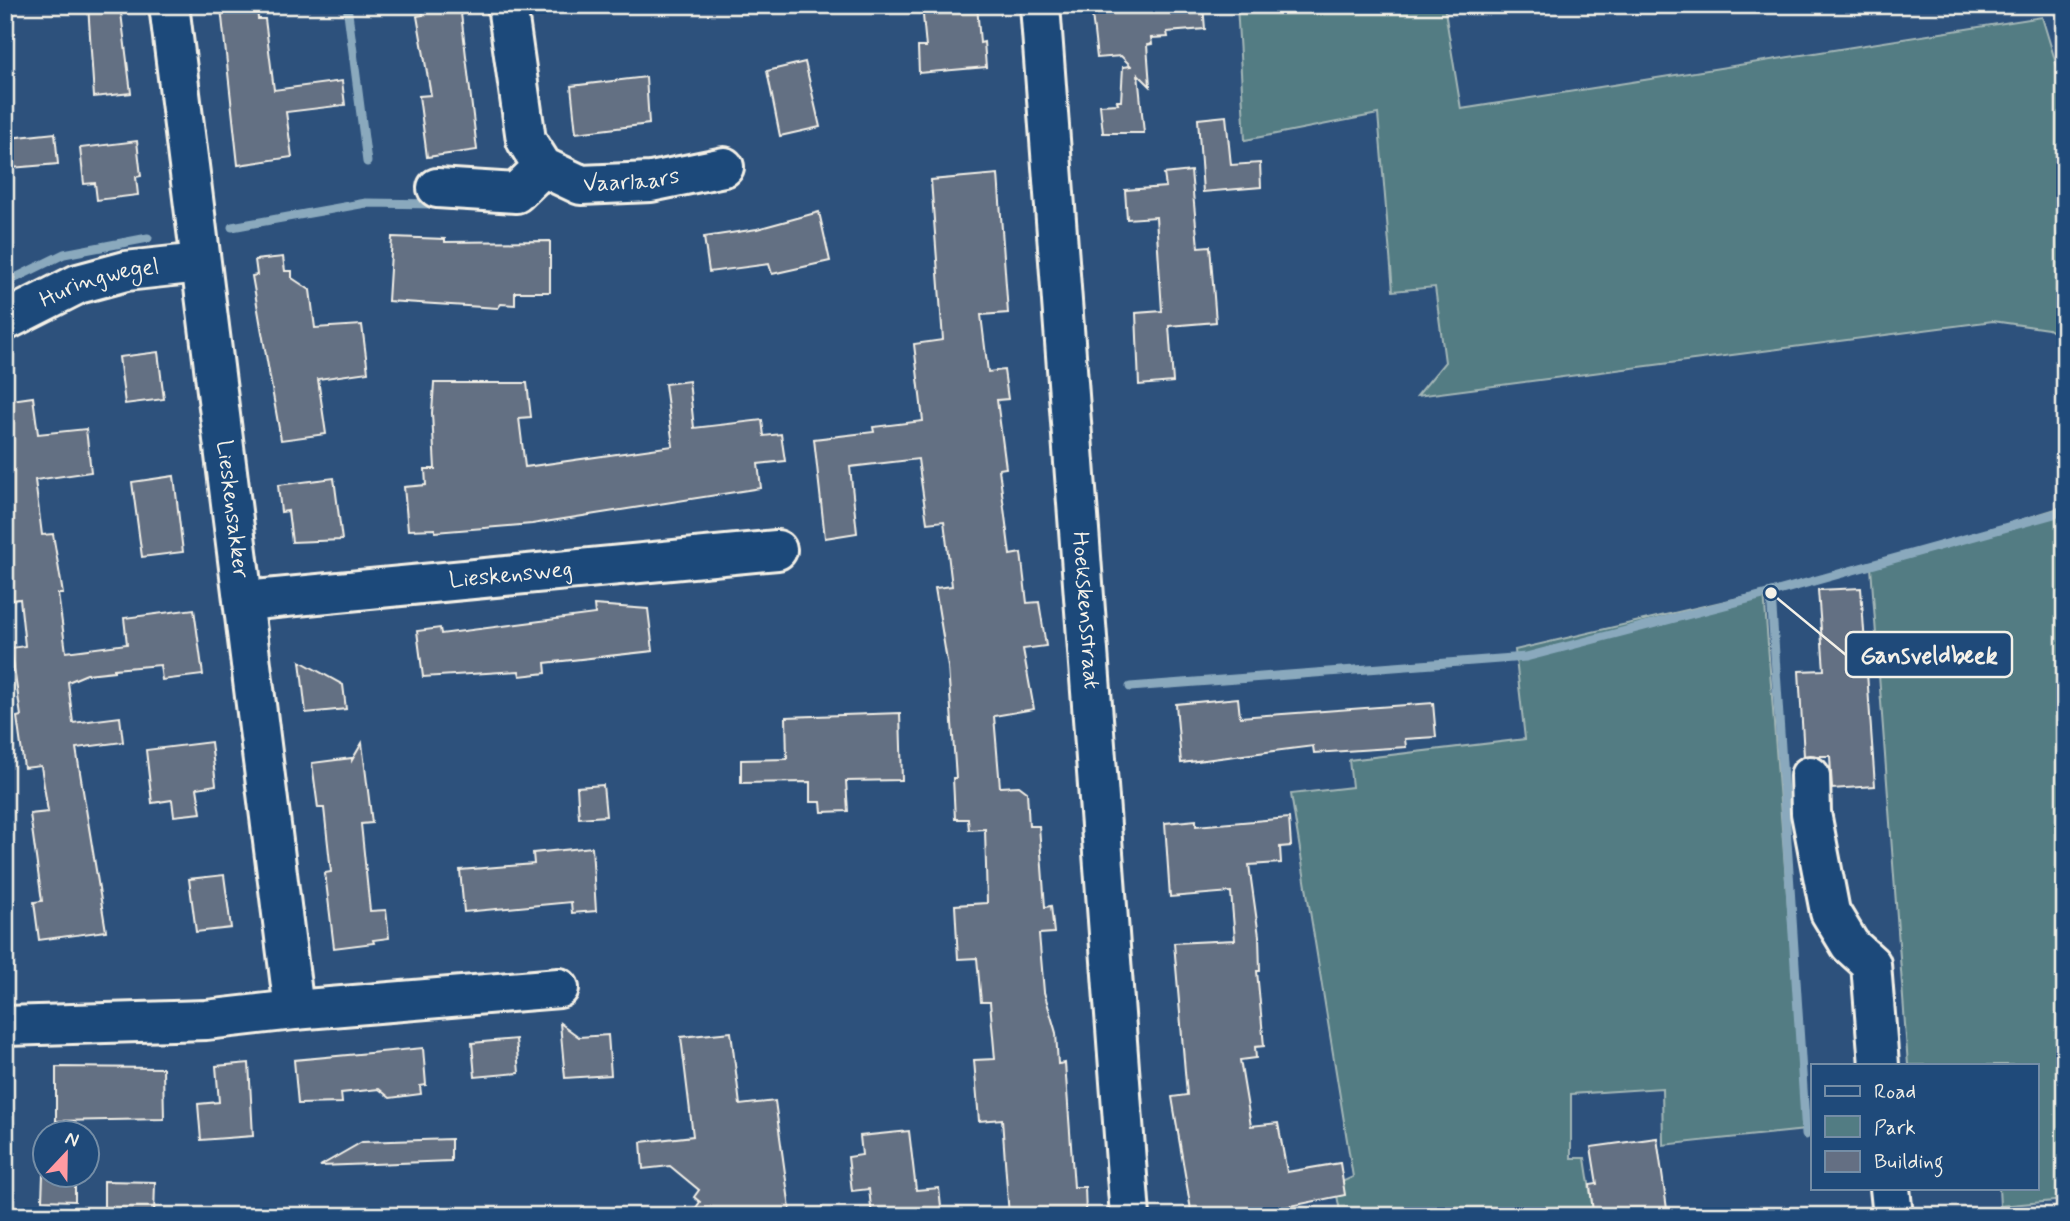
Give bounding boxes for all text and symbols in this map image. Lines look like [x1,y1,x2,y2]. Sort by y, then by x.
street label: Vaarlaars [583,161,683,200]
street label: Huringwegel [35,253,161,316]
street label: Lieskensakker [208,438,255,580]
street label: Hoekskensstraat [1064,530,1106,690]
street label: Lieskensweg [448,555,574,596]
callout: Gansveldbeek [1846,632,2012,677]
text: Gansveldbeek [1860,641,1998,672]
legend [1811,1064,2038,1190]
text: Road [1874,1078,1916,1106]
text: Park [1874,1114,1916,1142]
north arrow [32,1120,102,1190]
text: N [61,1126,82,1154]
text: Building [1874,1148,1944,1178]

